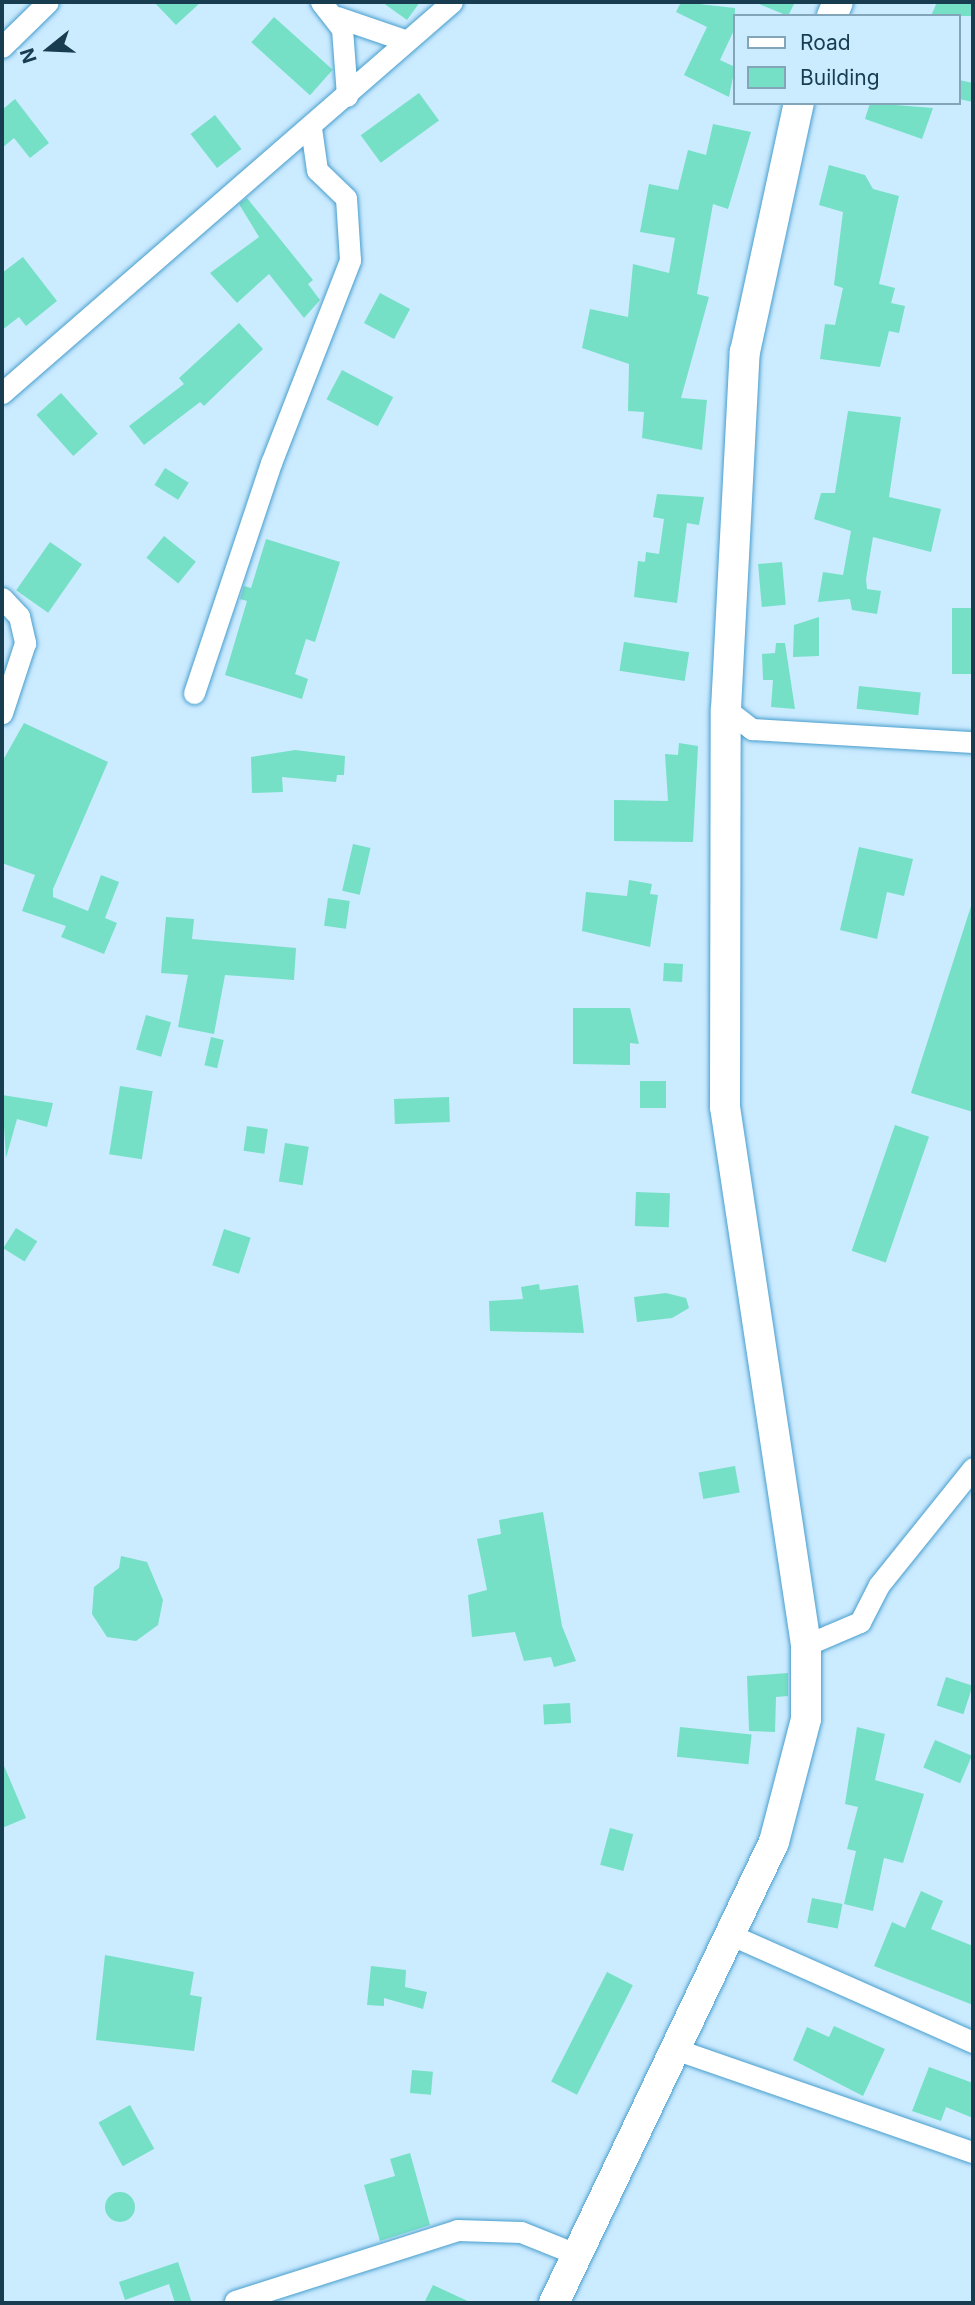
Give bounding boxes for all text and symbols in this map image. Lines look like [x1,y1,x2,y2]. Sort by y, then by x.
north arrow [14,14,84,84]
legend [734,14,961,105]
text: Road [800,30,851,55]
text: N [15,45,42,66]
text: Building [800,65,880,90]

